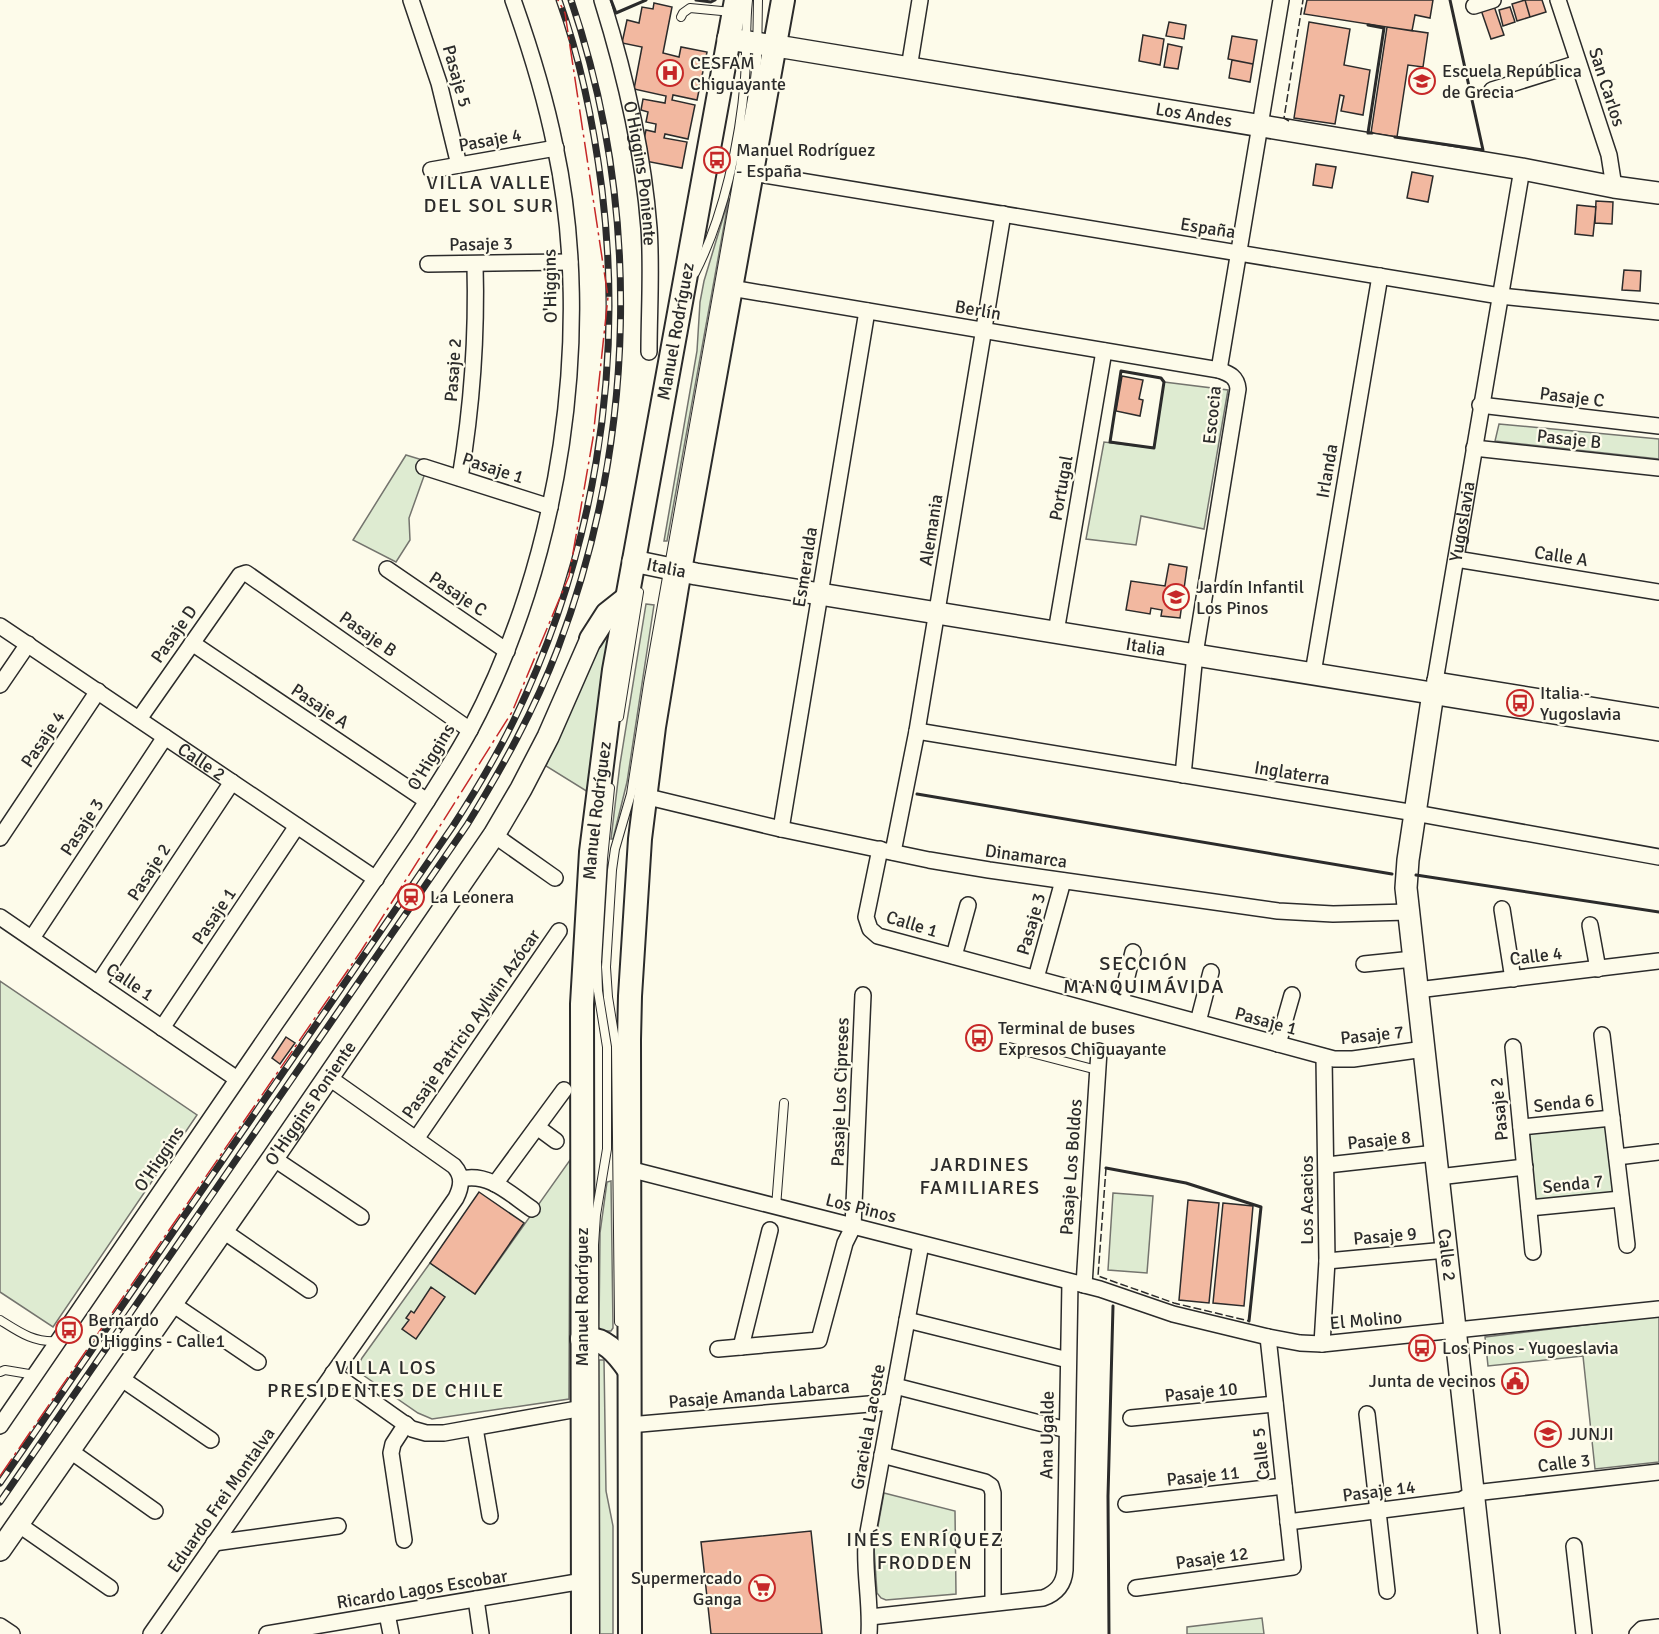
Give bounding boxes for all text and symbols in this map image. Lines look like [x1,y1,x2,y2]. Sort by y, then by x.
street label: Pasaje 5 [438,42,476,110]
street label: San Carlos [1584,45,1630,129]
place label: CESFAM Chiguayante [690,52,786,95]
hospital icon: CESFAM Chiguayante [655,58,685,88]
place label: Escuela República de Grecia [1442,60,1582,103]
school or university icon: Escuela República de Grecia [1407,66,1437,96]
street label: Los Andes [1154,98,1234,132]
street label: O'Higgins Poniente [619,99,661,246]
street label: Pasaje 4 [457,124,524,156]
place label: Manuel Rodríguez - España [736,139,875,182]
bus stop icon: Manuel Rodríguez - España [702,145,732,175]
district label: VILLA VALLE DEL SOL SUR [424,170,554,218]
street label: España [1179,213,1237,243]
street label: Pasaje 3 [449,232,513,256]
street label: O'Higgins [538,249,562,323]
street label: Manuel Rodríguez [652,261,699,402]
street label: Berlín [953,295,1003,325]
street label: Pasaje 2 [440,337,466,403]
street label: Pasaje C [1538,382,1606,412]
street label: Escocia [1198,385,1226,445]
street label: Pasaje B [1536,425,1603,453]
street label: Irlanda [1311,442,1343,500]
street label: Pasaje 1 [459,448,527,488]
street label: Portugal [1044,454,1078,522]
street label: Yugoslavia [1444,480,1480,563]
street label: Alemania [914,493,948,567]
street label: Esmeralda [788,525,822,609]
street label: Calle A [1533,541,1589,571]
street label: Italia [644,553,688,583]
street label: Pasaje C [425,567,491,621]
place label: Jardín Infantil Los Pinos [1196,576,1304,619]
school or university icon: Jardín Infantil Los Pinos [1161,582,1191,612]
street label: Pasaje D [146,601,202,667]
street label: Pasaje B [335,606,401,662]
street label: Italia [1124,633,1167,661]
street label: Pasaje A [287,679,353,733]
place label: Italia - Yugoslavia [1540,682,1621,725]
bus stop icon: Italia - Yugoslavia [1505,688,1535,718]
street label: Pasaje 4 [16,706,70,772]
street label: O'Higgins [402,719,460,794]
street label: Calle 2 [174,738,230,786]
street label: Manuel Rodríguez [578,740,616,881]
street label: Inglaterra [1253,756,1331,790]
street label: Pasaje 3 [55,794,109,860]
street label: Pasaje 2 [122,839,176,905]
street label: Dinamarca [983,839,1069,873]
station icon: La Leonera [396,882,426,912]
street label: Pasaje 1 [187,883,241,949]
place label: La Leonera [430,886,514,908]
street label: Pasaje 3 [1012,890,1050,958]
street label: Calle 1 [884,906,940,942]
street label: Pasaje Patricio Aylwin Azócar [397,925,545,1123]
street label: Calle 4 [1508,942,1564,970]
district label: SECCIÓN MANQUIMÁVIDA [1063,951,1225,999]
street label: Calle 1 [102,958,158,1006]
street label: Pasaje 1 [1232,1002,1300,1040]
street label: Pasaje Los Cipreses [826,1017,854,1167]
place label: Terminal de buses Expresos Chiguayante [998,1017,1166,1060]
street label: Pasaje 7 [1339,1021,1405,1049]
bus stop icon: Terminal de buses Expresos Chiguayante [964,1023,994,1053]
street label: O'Higgins Poniente [260,1037,361,1170]
street label: Pasaje 2 [1485,1076,1513,1142]
street label: Senda 6 [1532,1089,1596,1117]
street label: Pasaje Los Boldos [1055,1098,1087,1236]
street label: O'Higgins [129,1122,189,1196]
street label: Pasaje 8 [1346,1126,1412,1154]
district label: JARDINES FAMILIARES [919,1152,1041,1200]
street label: Los Acacios [1296,1155,1318,1245]
street label: Senda 7 [1541,1170,1605,1198]
street label: Los Pinos [823,1189,899,1227]
street label: Pasaje 9 [1352,1222,1418,1250]
street label: Manuel Rodríguez [571,1227,593,1367]
street label: Calle 2 [1433,1227,1461,1282]
street label: El Molino [1329,1306,1403,1334]
place label: Bernardo O'Higgins - Calle1 [88,1309,225,1352]
bus stop icon: Bernardo O'Higgins - Calle1 [54,1315,84,1345]
bus stop icon: Los Pinos - Yugoeslavia [1407,1333,1437,1363]
place label: Los Pinos - Yugoeslavia [1442,1337,1619,1359]
district label: VILLA LOS PRESIDENTES DE CHILE [267,1355,505,1403]
street label: Graciela Lacoste [846,1363,890,1491]
public building icon: Junta de vecinos [1500,1366,1530,1396]
place label: Junta de vecinos [1369,1370,1496,1392]
street label: Pasaje Amanda Labarca [668,1375,850,1413]
street label: Pasaje 10 [1163,1377,1239,1407]
street label: Ana Ugalde [1035,1391,1059,1479]
school or university icon: JUNJI [1533,1419,1563,1449]
street label: Eduardo Frei Montalva [163,1423,279,1577]
place label: JUNJI [1568,1423,1614,1445]
street label: Calle 5 [1247,1427,1275,1481]
street label: Calle 3 [1536,1449,1592,1477]
street label: Pasaje 11 [1165,1461,1241,1491]
street label: Pasaje 14 [1341,1476,1417,1506]
district label: INÉS ENRÍQUEZ FRODDEN [846,1527,1004,1575]
street label: Pasaje 12 [1174,1542,1250,1574]
street label: Ricardo Lagos Escobar [335,1565,509,1613]
place label: Supermercado Ganga [631,1567,742,1610]
supermarket icon: Supermercado Ganga [747,1573,777,1603]

